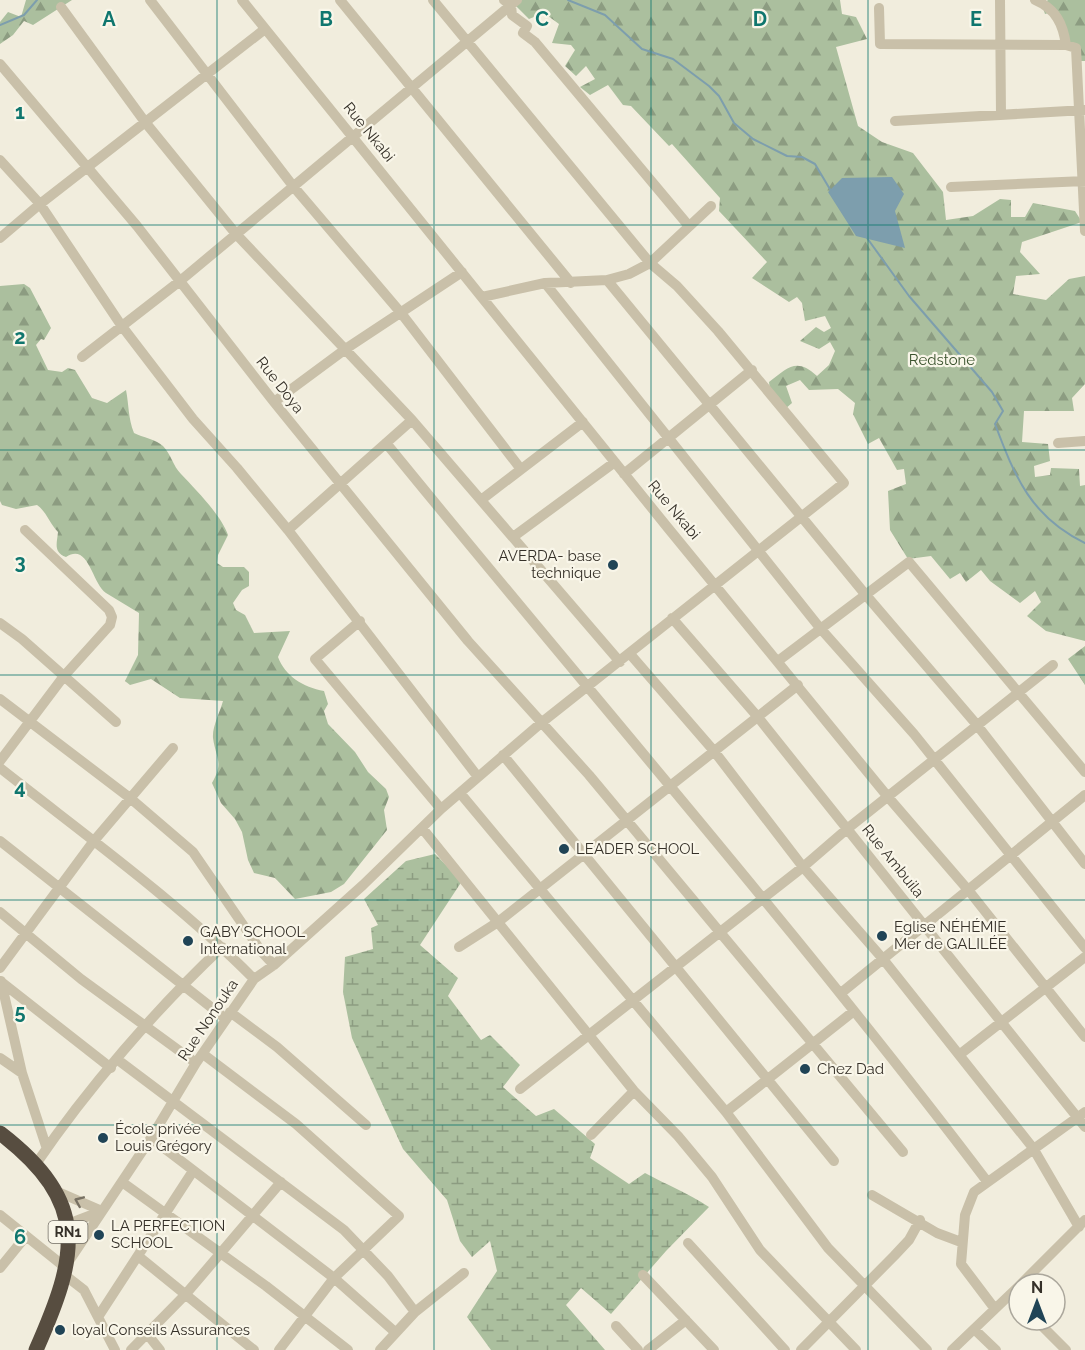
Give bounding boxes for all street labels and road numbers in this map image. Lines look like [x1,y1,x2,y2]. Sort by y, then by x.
street label: Rue Nkabi [340,99,398,165]
street label: Rue Doya [252,353,308,417]
street label: Rue Nkabi [644,477,704,543]
street label: Rue Ambuila [858,821,928,901]
street label: Rue Nonouka [174,976,242,1064]
road number: RN1 [48,1221,88,1243]

